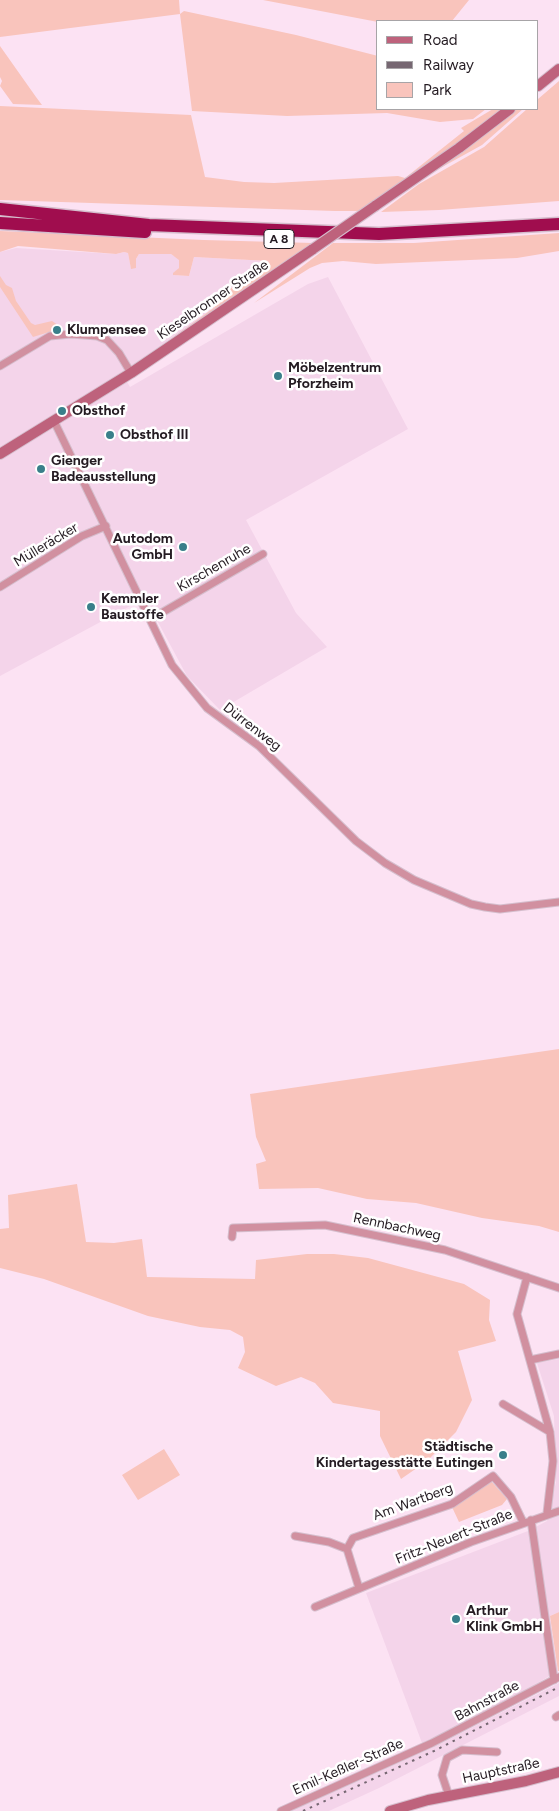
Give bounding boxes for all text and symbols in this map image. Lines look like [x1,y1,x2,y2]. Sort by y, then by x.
legend [376,20,539,110]
text: Road [423,31,458,49]
text: Railway [423,56,474,74]
text: Park [423,81,452,99]
road number: A 8 [264,230,294,248]
street label: Kieselbronner Straße [154,257,272,343]
place label: Klumpensee [67,322,146,338]
marker: Klumpensee [51,324,63,336]
place label: Möbelzentrum Pforzheim [288,360,381,392]
marker: Möbelzentrum Pforzheim [272,370,284,382]
place label: Obsthof [72,403,125,419]
marker: Obsthof [56,405,68,417]
place label: Obsthof III [120,427,189,443]
marker: Obsthof III [104,429,116,441]
place label: Gienger Badeausstellung [51,453,156,486]
marker: Gienger Badeausstellung [35,463,47,475]
street label: Mülleräcker [11,519,81,571]
place label: Autodom GmbH [113,531,173,564]
street label: Kirschenruhe [174,540,254,596]
marker: Autodom GmbH [177,541,189,553]
place label: Kemmler Baustoffe [101,591,164,624]
marker: Kemmler Baustoffe [85,601,97,613]
street label: Dürrenweg [220,699,284,755]
street label: Rennbachweg [352,1209,442,1245]
place label: Städtische Kindertagesstätte Eutingen [316,1439,493,1471]
marker: Städtische Kindertagesstätte Eutingen [497,1449,509,1461]
street label: Am Wartberg [371,1480,455,1524]
street label: Fritz-Neuert-Straße [393,1506,515,1568]
place label: Arthur Klink GmbH [466,1603,543,1635]
marker: Arthur Klink GmbH [450,1613,462,1625]
street label: Bahnstraße [452,1677,522,1725]
street label: Emil-Keßler-Straße [290,1735,406,1799]
street label: Hauptstraße [461,1755,541,1787]

